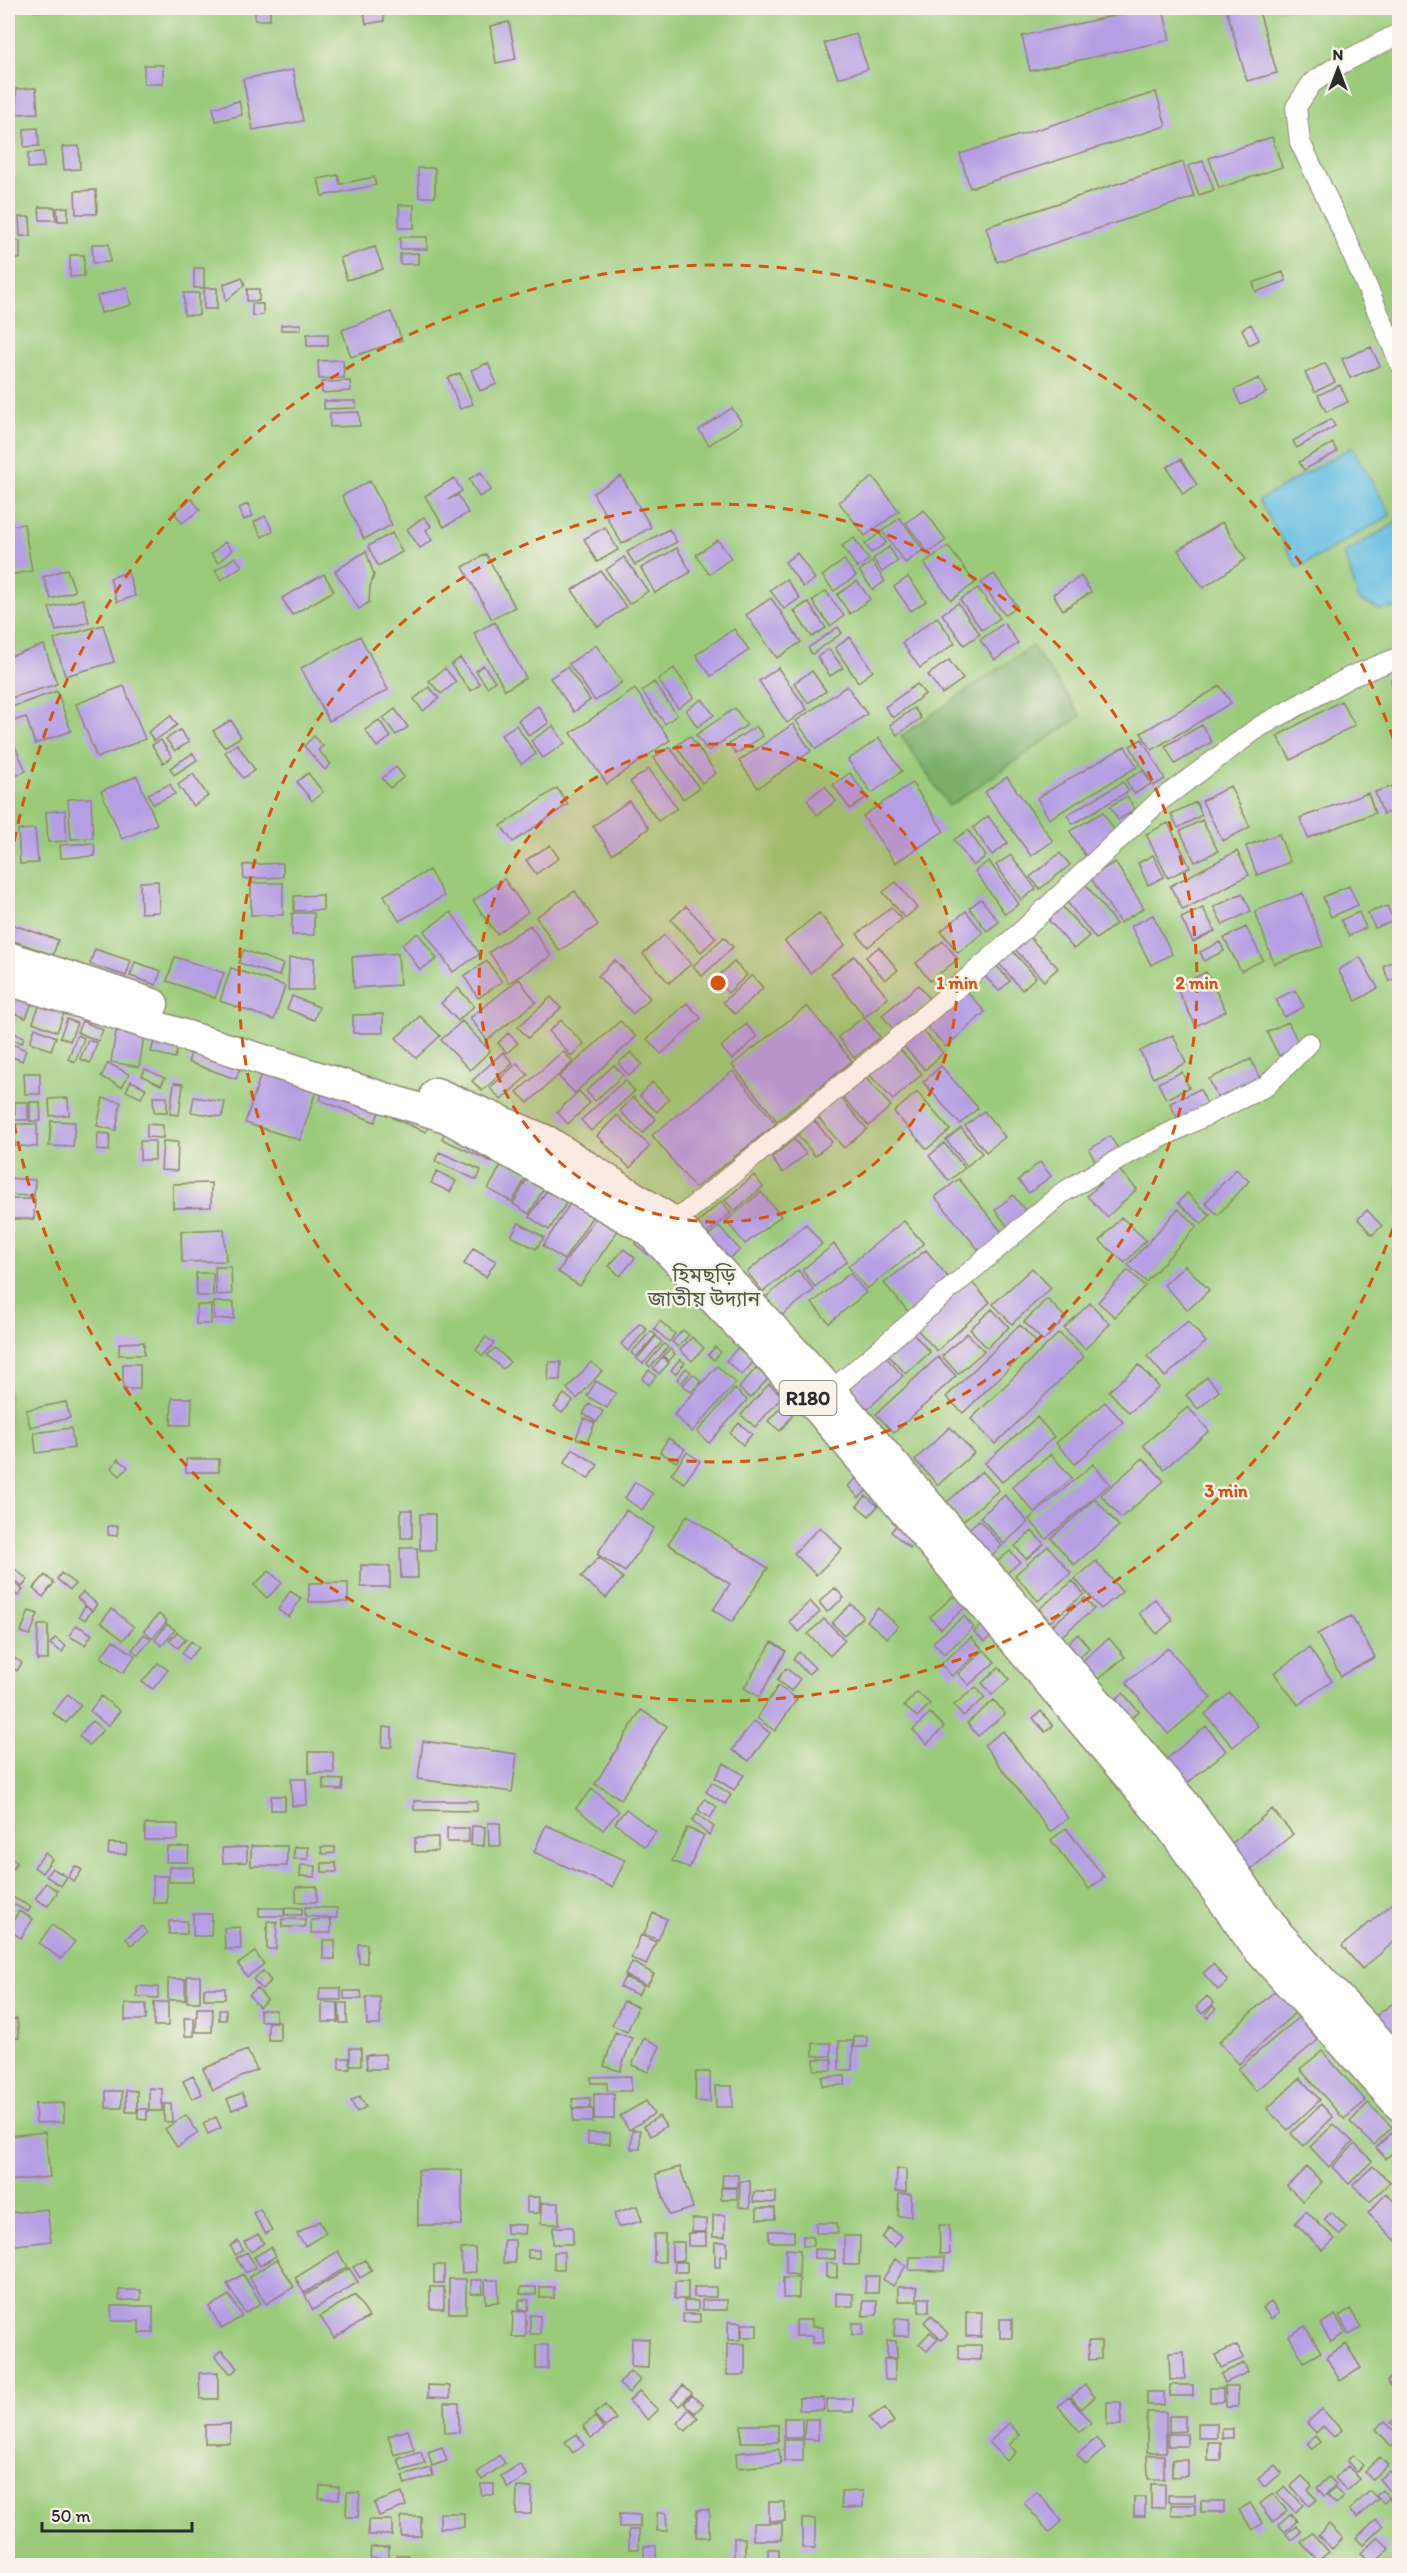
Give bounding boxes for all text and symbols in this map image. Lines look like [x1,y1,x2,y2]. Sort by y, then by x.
north arrow [1308,39,1368,99]
text: N [1333,45,1343,64]
text: 1 min [936,972,978,994]
text: 2 min [1176,972,1219,994]
centre of rings [708,973,728,993]
park label: হিমছড়ি জাতীয় উদ্যান [647,1262,761,1311]
road number: R180 [780,1381,836,1415]
text: 3 min [1204,1480,1248,1502]
scale bar [42,2495,192,2533]
text: 50 m [51,2505,91,2527]

